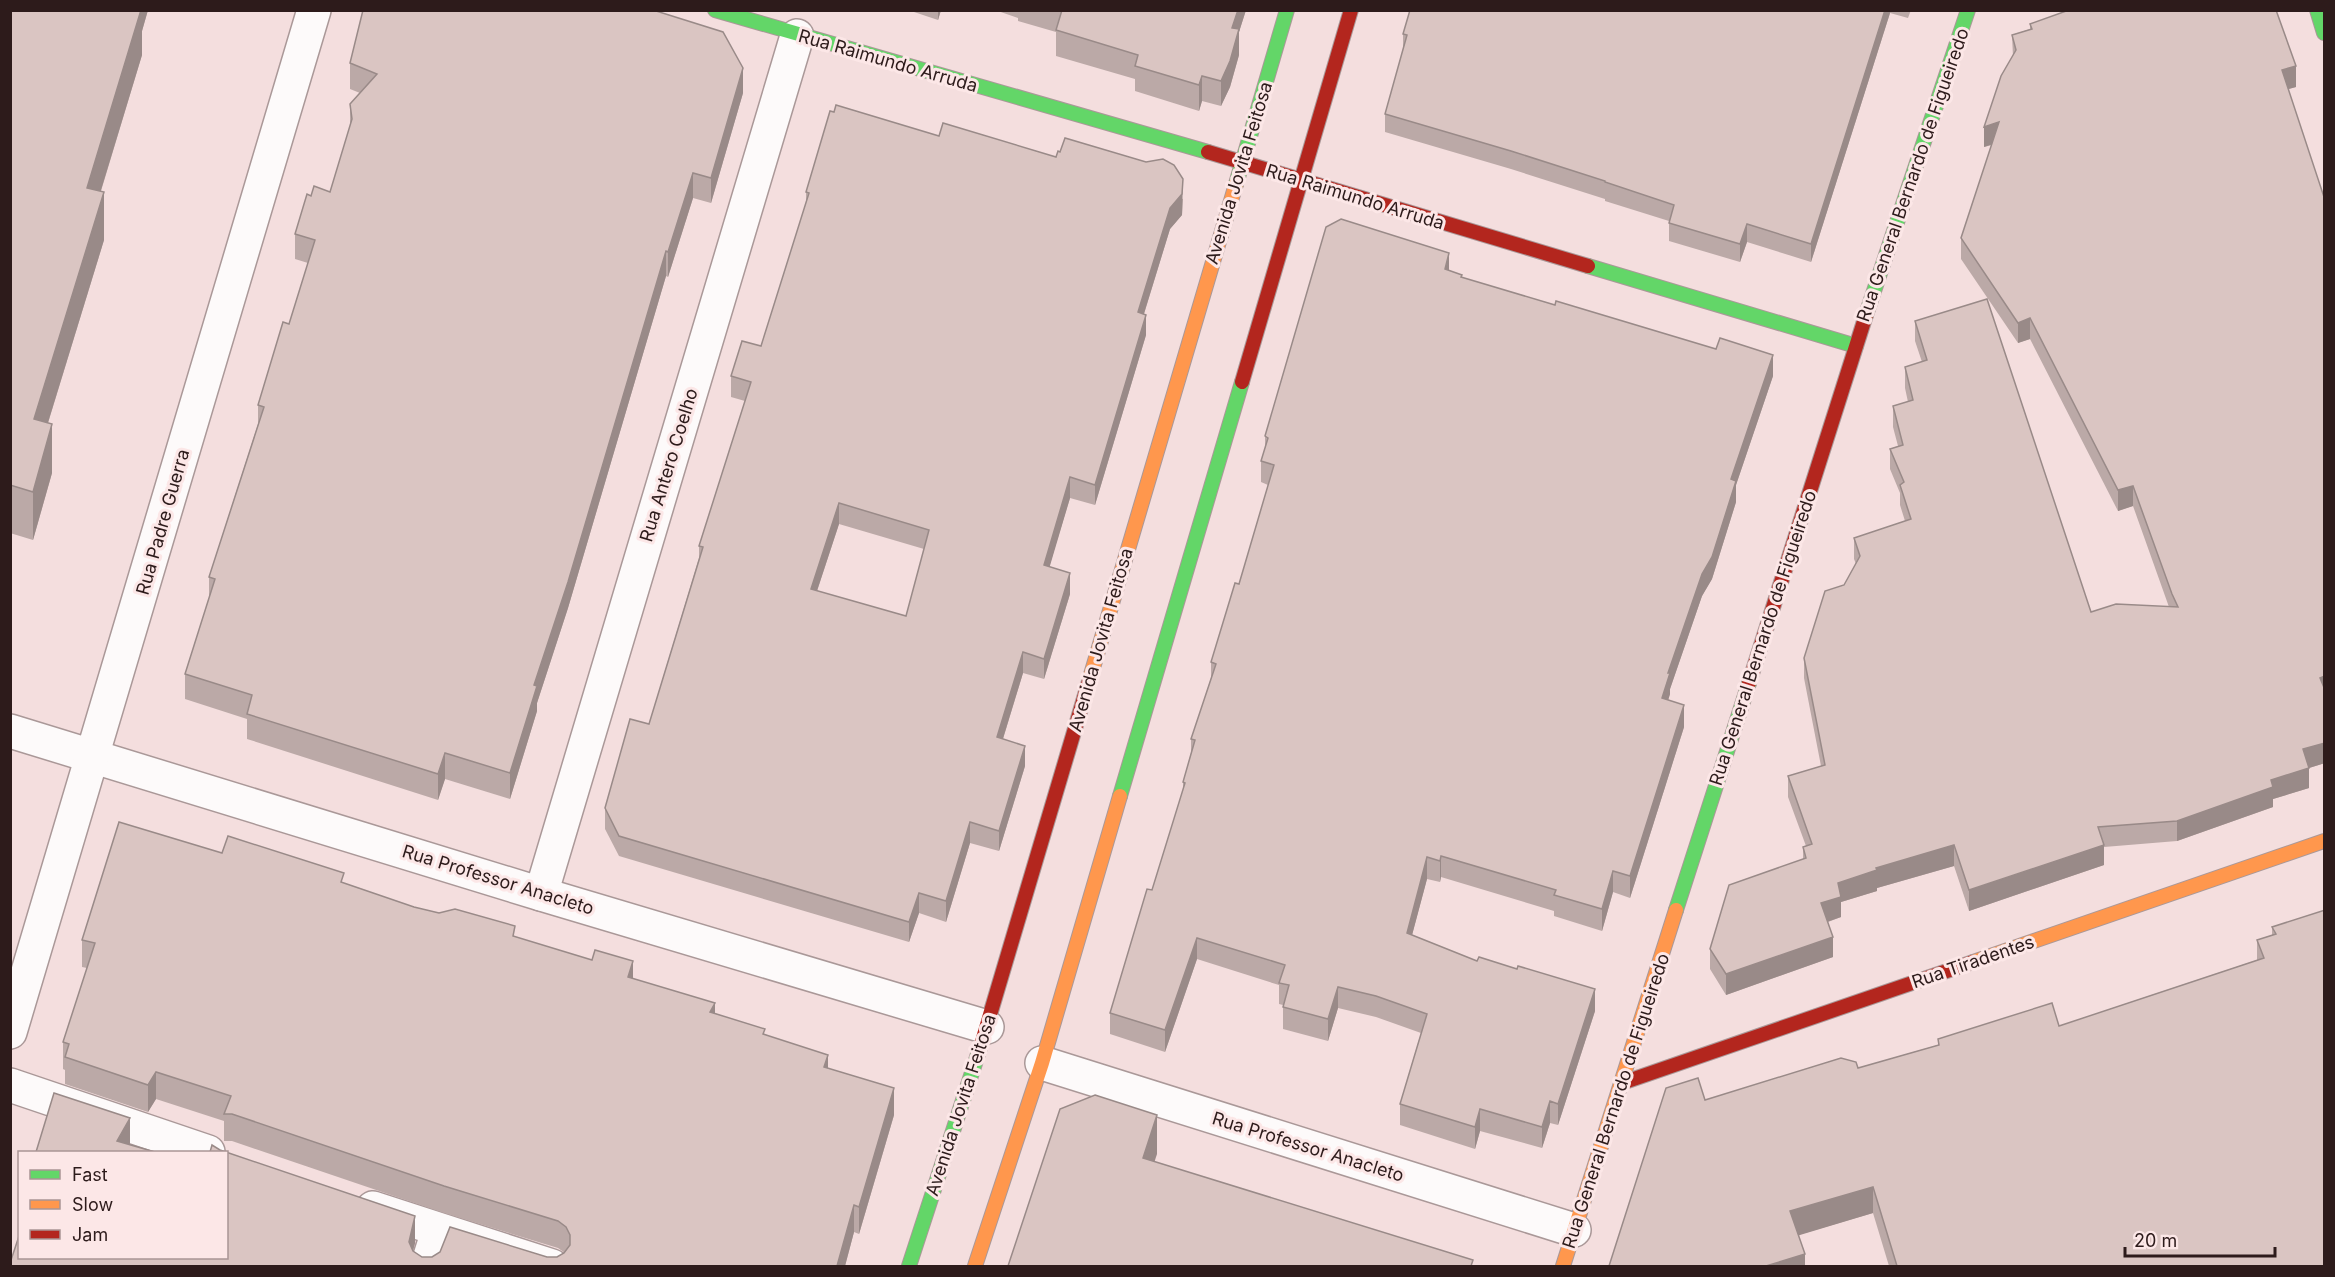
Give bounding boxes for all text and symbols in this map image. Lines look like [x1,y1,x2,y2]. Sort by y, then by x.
street label: Rua Raimundo Arruda [796,25,980,96]
street label: Rua General Bernardo de Figueiredo [1852,25,1973,324]
street label: Avenida Jovita Feitosa [1201,79,1276,267]
street label: Rua Raimundo Arruda [1263,159,1447,234]
street label: Rua Antero Coelho [635,386,702,544]
street label: Rua Padre Guerra [132,447,193,597]
street label: Rua General Bernardo de Figueiredo [1705,488,1820,788]
street label: Avenida Jovita Feitosa [1064,546,1137,734]
street label: Rua Professor Anacleto [400,840,596,919]
street label: Rua Tiradentes [1909,931,2037,992]
street label: Rua General Bernardo de Figueiredo [1558,951,1673,1251]
street label: Avenida Jovita Feitosa [921,1011,1000,1198]
street label: Rua Professor Anacleto [1210,1107,1406,1186]
legend [18,1151,228,1259]
text: Fast [72,1164,108,1185]
text: Slow [72,1194,113,1215]
scale bar [2125,1220,2275,1258]
text: Jam [72,1224,108,1245]
text: 20 m [2134,1230,2177,1251]

